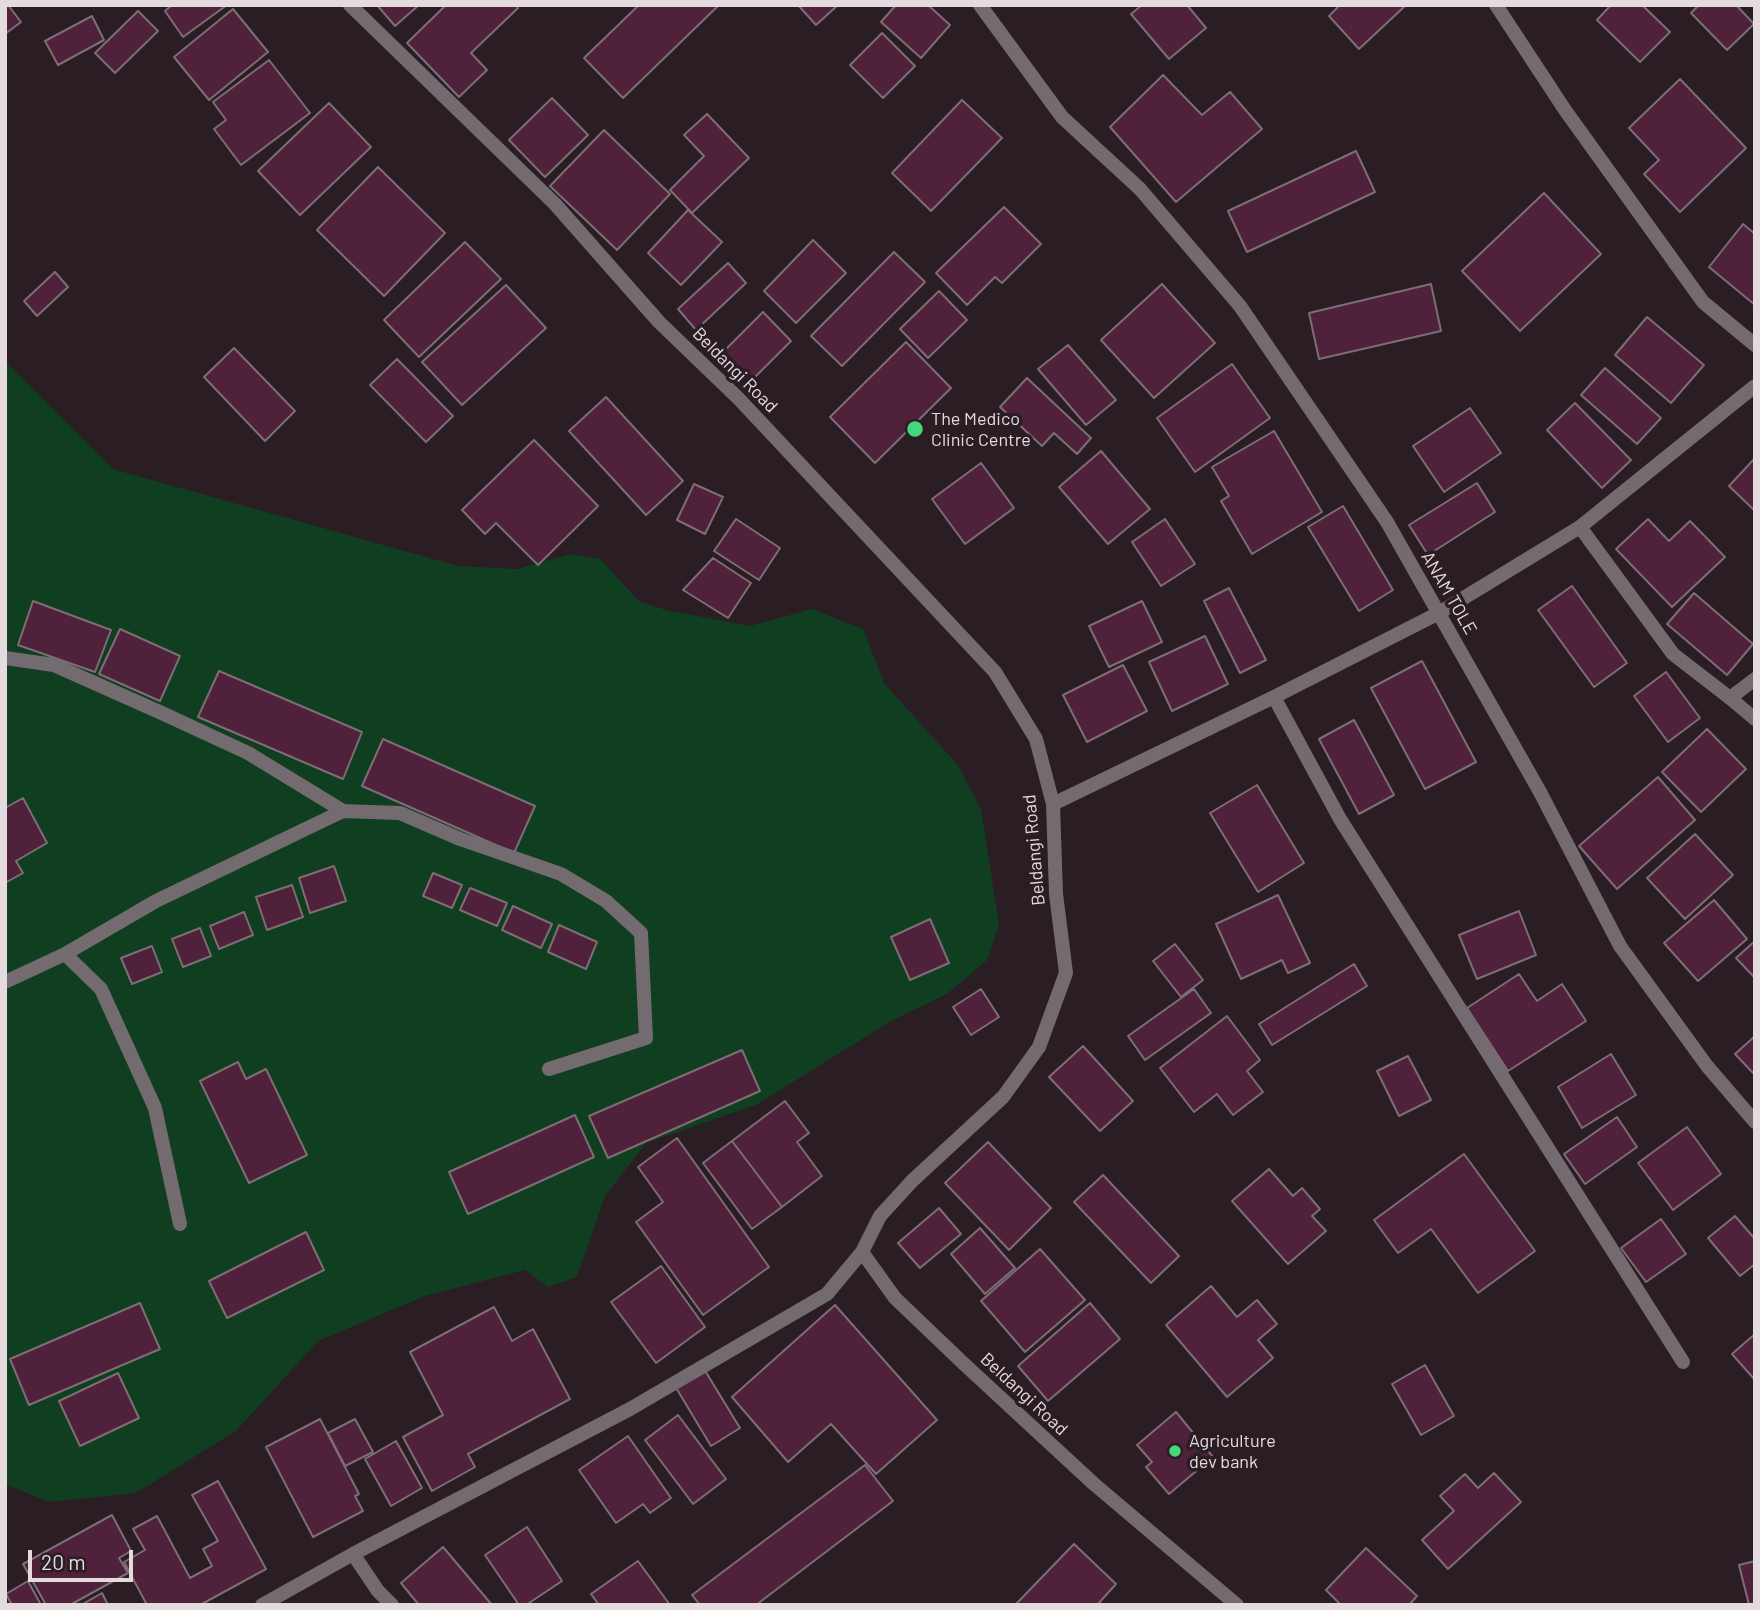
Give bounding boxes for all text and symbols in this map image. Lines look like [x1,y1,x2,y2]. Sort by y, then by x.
street label: Beldangi Road [688,323,782,417]
place label: The Medico Clinic Centre [931,408,1031,450]
marker: The Medico Clinic Centre [905,419,925,439]
street label: ANAM TOLE [1417,548,1481,638]
street label: Beldangi Road [1018,794,1050,906]
street label: Beldangi Road [976,1348,1072,1440]
place label: Agriculture dev bank [1189,1430,1276,1472]
marker: Agriculture dev bank [1167,1443,1183,1459]
scale bar [32,1536,136,1580]
text: 20 m [41,1549,86,1574]

